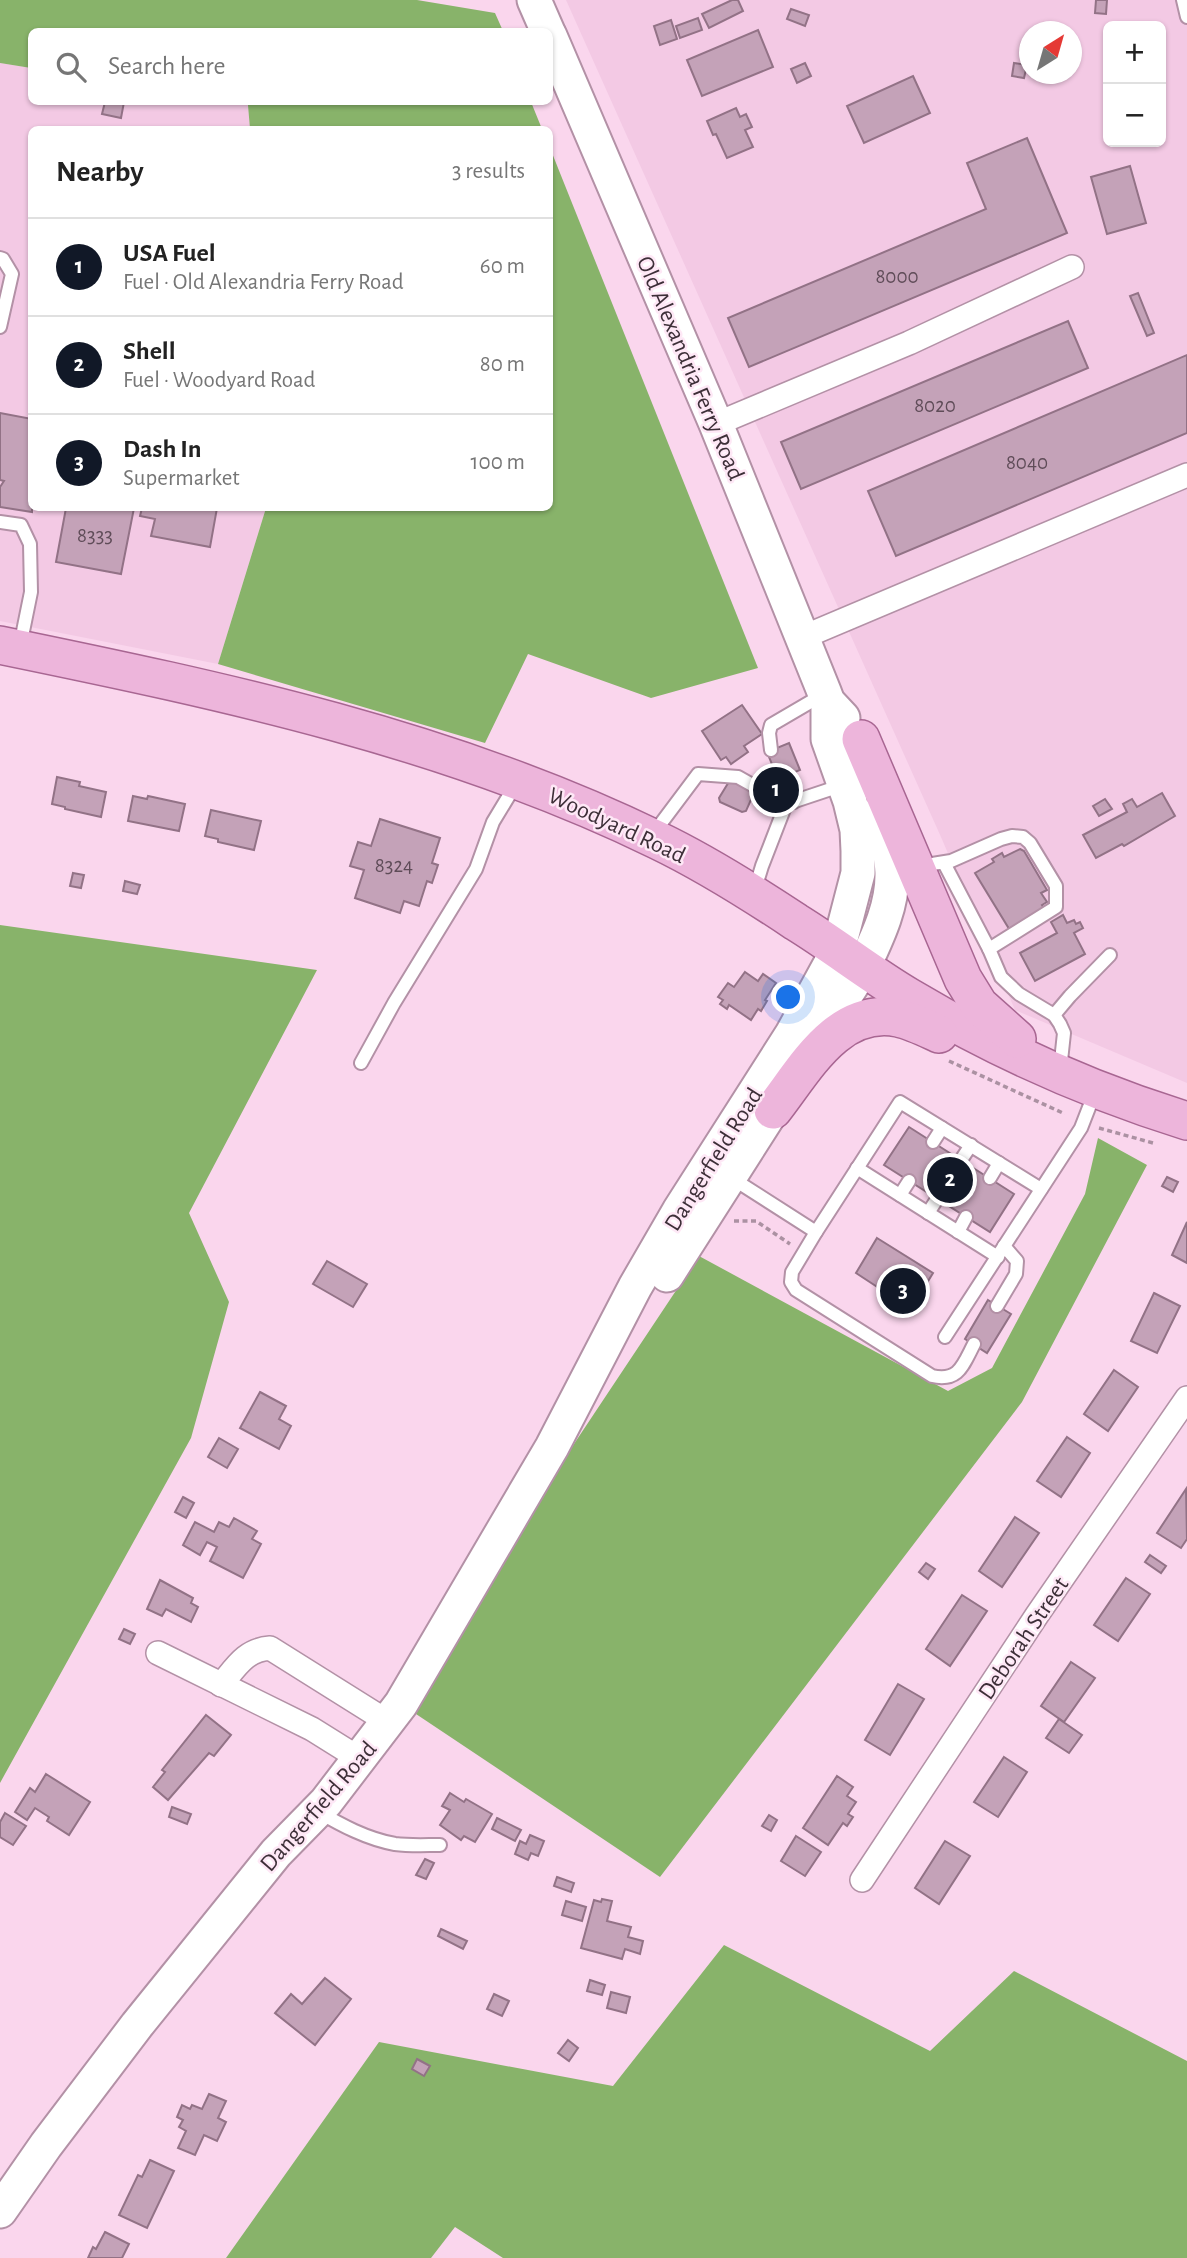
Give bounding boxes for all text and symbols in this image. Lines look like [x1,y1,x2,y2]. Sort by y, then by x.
north arrow [1019,21,1082,84]
map controls [1103,21,1166,147]
button: + [1103,21,1166,84]
search box [28,28,553,105]
icon: search [52,48,90,86]
text: Search here [108,53,226,79]
button: − [1103,84,1166,147]
text: Nearby [56,157,144,187]
text: 3 results [452,160,525,183]
text: USA Fuel [123,240,216,266]
street label: Old Alexandria Ferry Road [632,253,748,484]
text: 1 [75,255,83,278]
text: 60 m [480,255,525,278]
house number: 8000 [875,266,919,287]
text: Fuel · Old Alexandria Ferry Road [123,271,404,294]
text: Shell [123,338,176,364]
text: 2 [74,353,84,376]
text: 80 m [480,353,525,376]
text: Fuel · Woodyard Road [123,369,315,392]
house number: 8020 [914,395,956,416]
text: Dash In [123,436,201,462]
text: 3 [74,451,84,474]
text: 100 m [471,451,525,474]
house number: 8040 [1006,452,1048,473]
text: Supermarket [123,467,240,490]
house number: 8333 [77,525,113,546]
pin: 1 [753,764,799,816]
street label: Woodyard Road [544,784,689,868]
house number: 8324 [375,855,413,876]
your location [771,980,805,1014]
street label: Dangerfield Road [660,1084,767,1235]
pin: 2 [927,1154,973,1206]
pin: 3 [880,1265,926,1317]
street label: Deborah Street [974,1573,1074,1704]
street label: Dangerfield Road [256,1737,382,1876]

